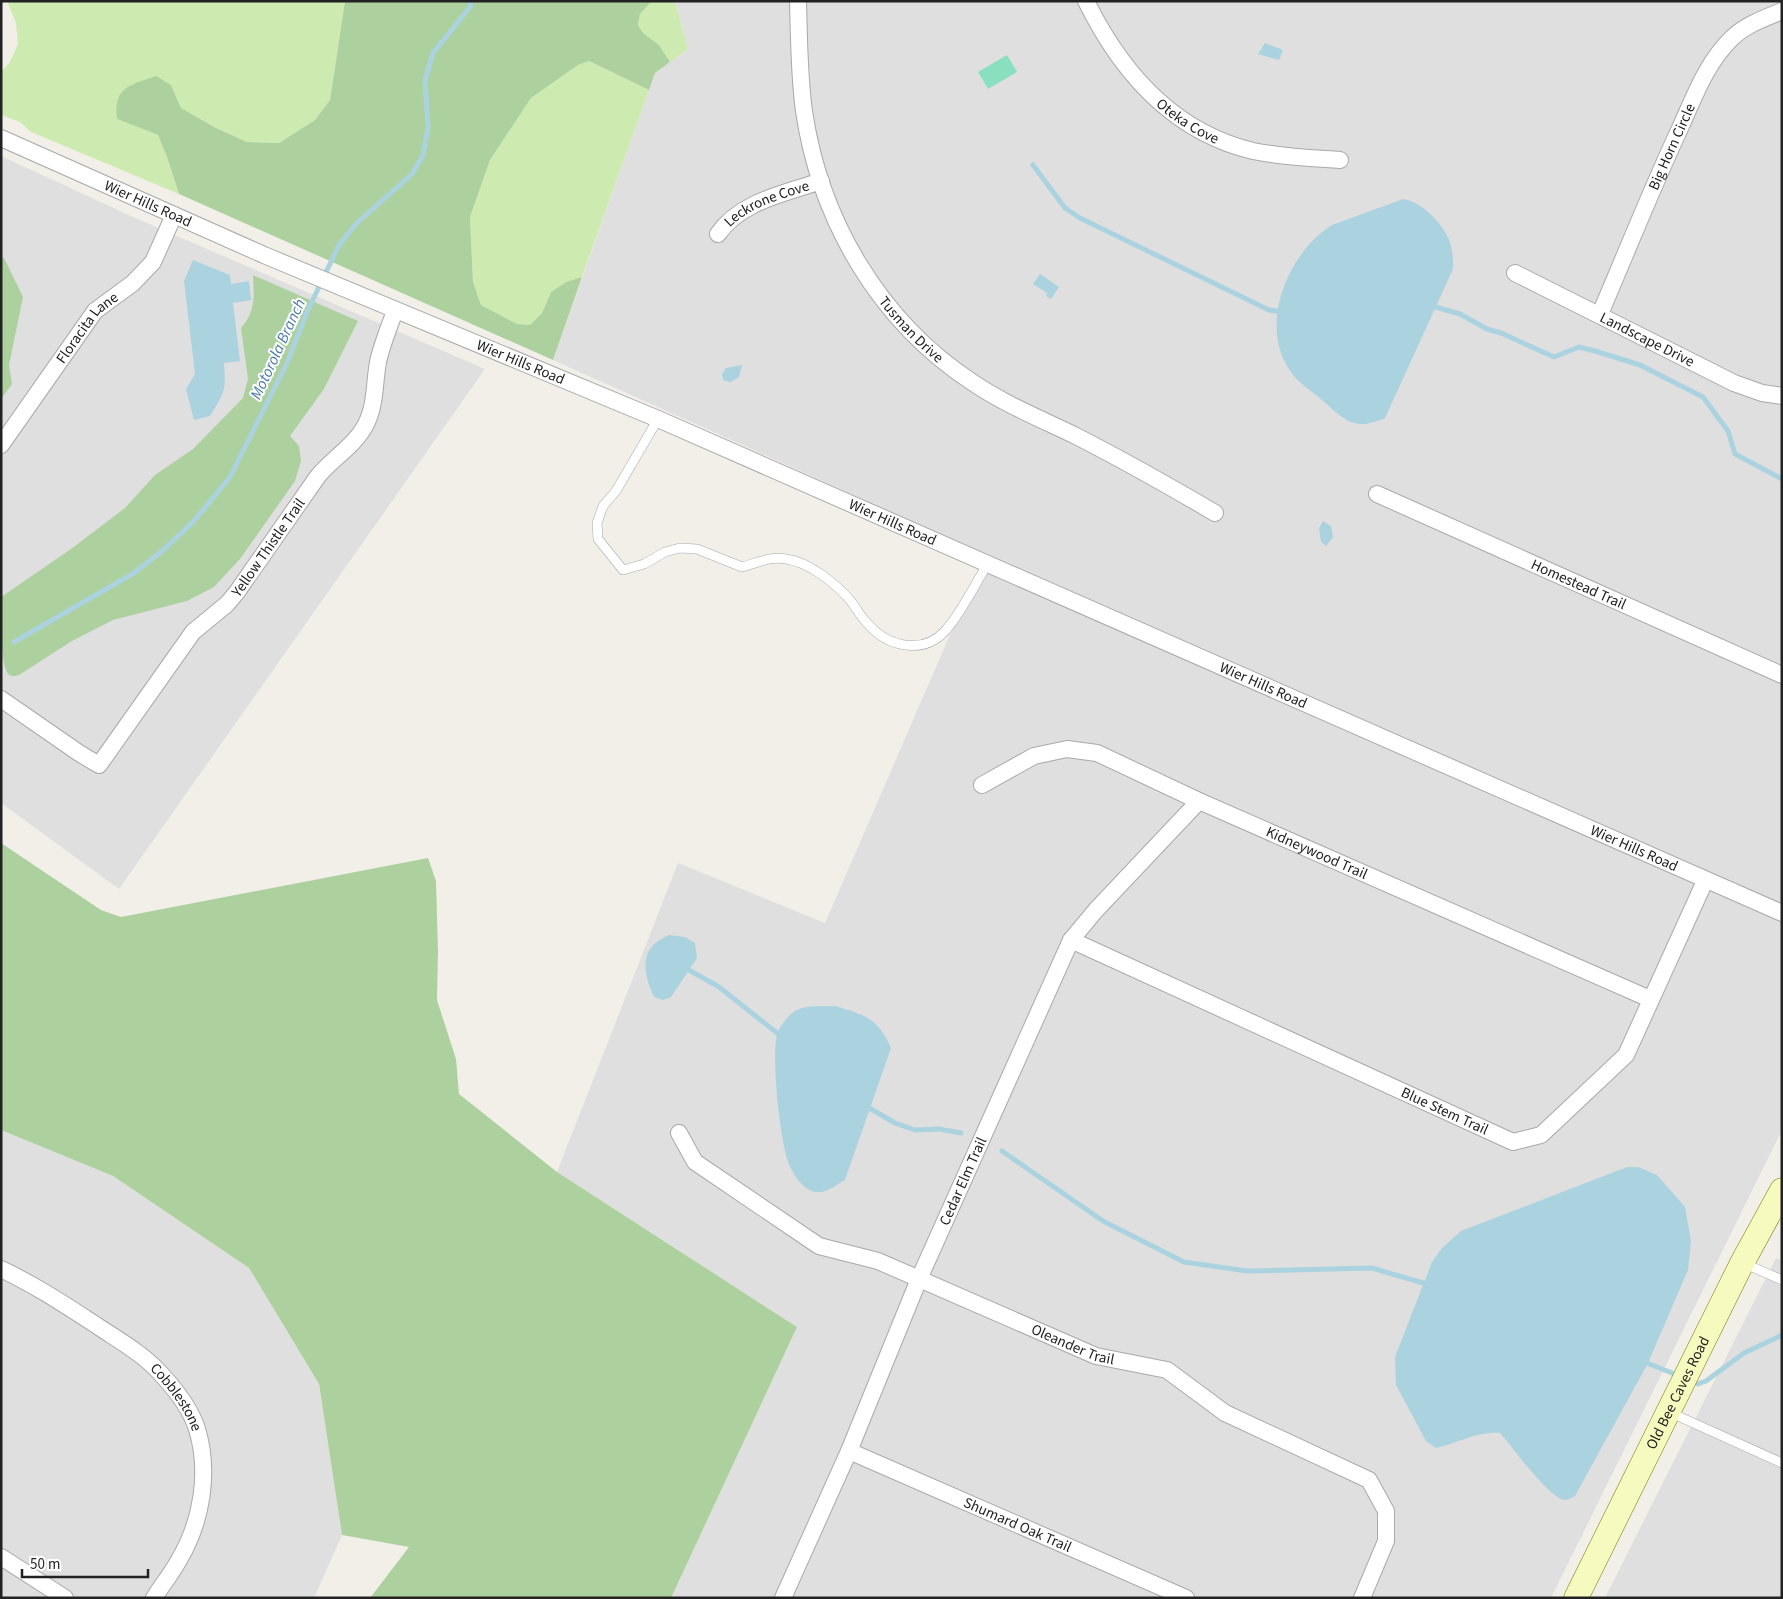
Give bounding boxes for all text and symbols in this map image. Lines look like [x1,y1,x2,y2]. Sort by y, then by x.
street label: Oteka Cove [1152,93,1223,149]
street label: Big Horn Circle [1643,100,1700,193]
street label: Wier Hills Road [101,175,195,232]
street label: Leckrone Cove [719,175,812,232]
street label: Floracita Lane [51,287,123,368]
street label: Tusman Drive [874,292,948,368]
water label: Motorola Branch [245,295,311,403]
street label: Landscape Drive [1596,307,1698,372]
street label: Wier Hills Road [473,334,568,390]
street label: Yellow Thistle Trail [226,494,310,602]
street label: Wier Hills Road [846,494,940,551]
street label: Homestead Trail [1528,554,1630,615]
street label: Wier Hills Road [1216,657,1311,714]
street label: Wier Hills Road [1587,820,1681,877]
street label: Kidneywood Trail [1263,821,1371,884]
street label: Blue Stem Trail [1398,1082,1492,1140]
street label: Cedar Elm Trail [934,1134,992,1229]
street label: Oleander Trail [1028,1319,1116,1370]
street label: Old Bee Caves Road [1641,1333,1715,1453]
street label: Cobblestone [146,1358,207,1434]
street label: Shumard Oak Trail [960,1492,1075,1557]
scale bar [22,1546,149,1578]
text: 50 m [30,1554,60,1575]

